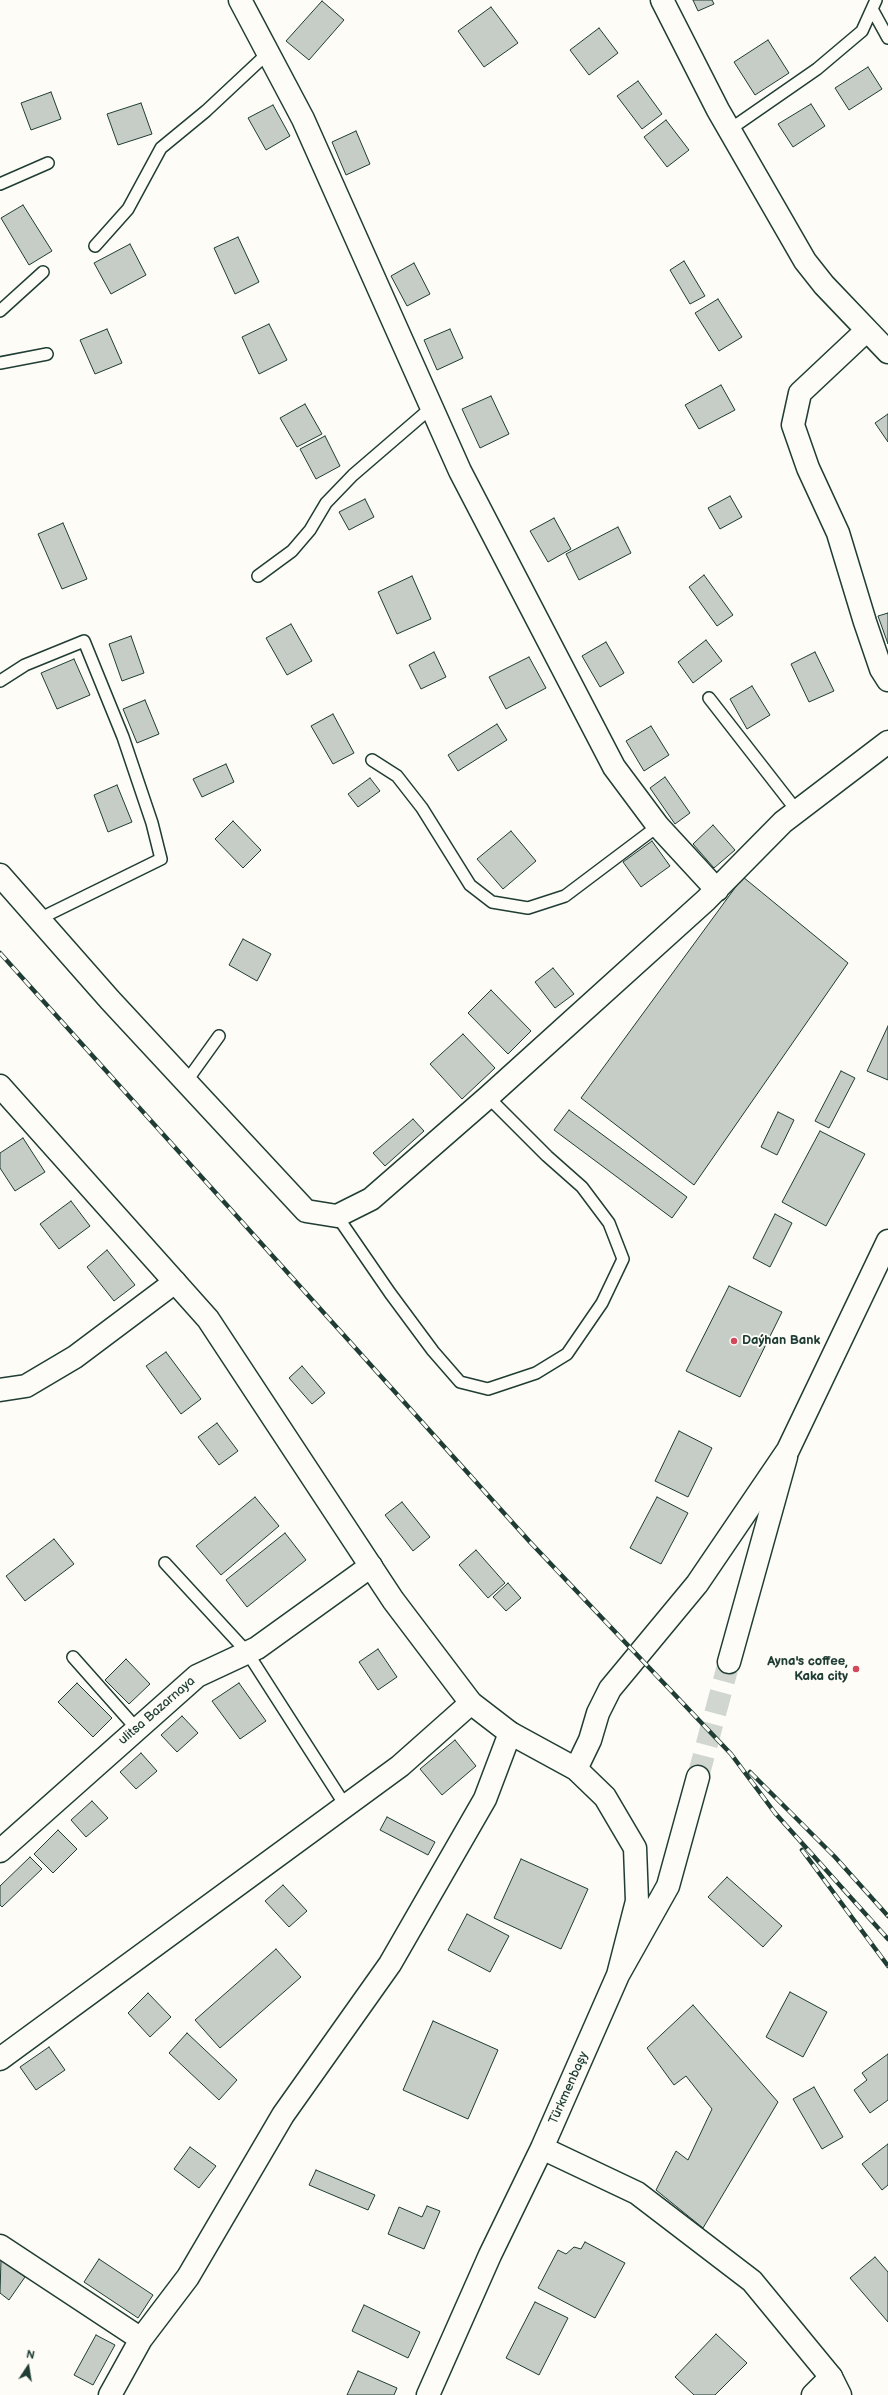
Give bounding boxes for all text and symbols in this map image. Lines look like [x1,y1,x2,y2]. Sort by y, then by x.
place label: Daýhan Bank [742,1333,820,1349]
marker: Daýhan Bank [729,1336,739,1346]
place label: Ayna's coffee, Kaka city [767,1654,848,1685]
marker: Ayna's coffee, Kaka city [851,1664,861,1674]
street label: ulitsa Bazarnaya [116,1674,198,1748]
street label: Türkmenbaşy [546,2049,592,2127]
north arrow [8,2347,48,2387]
text: N [25,2348,36,2362]

